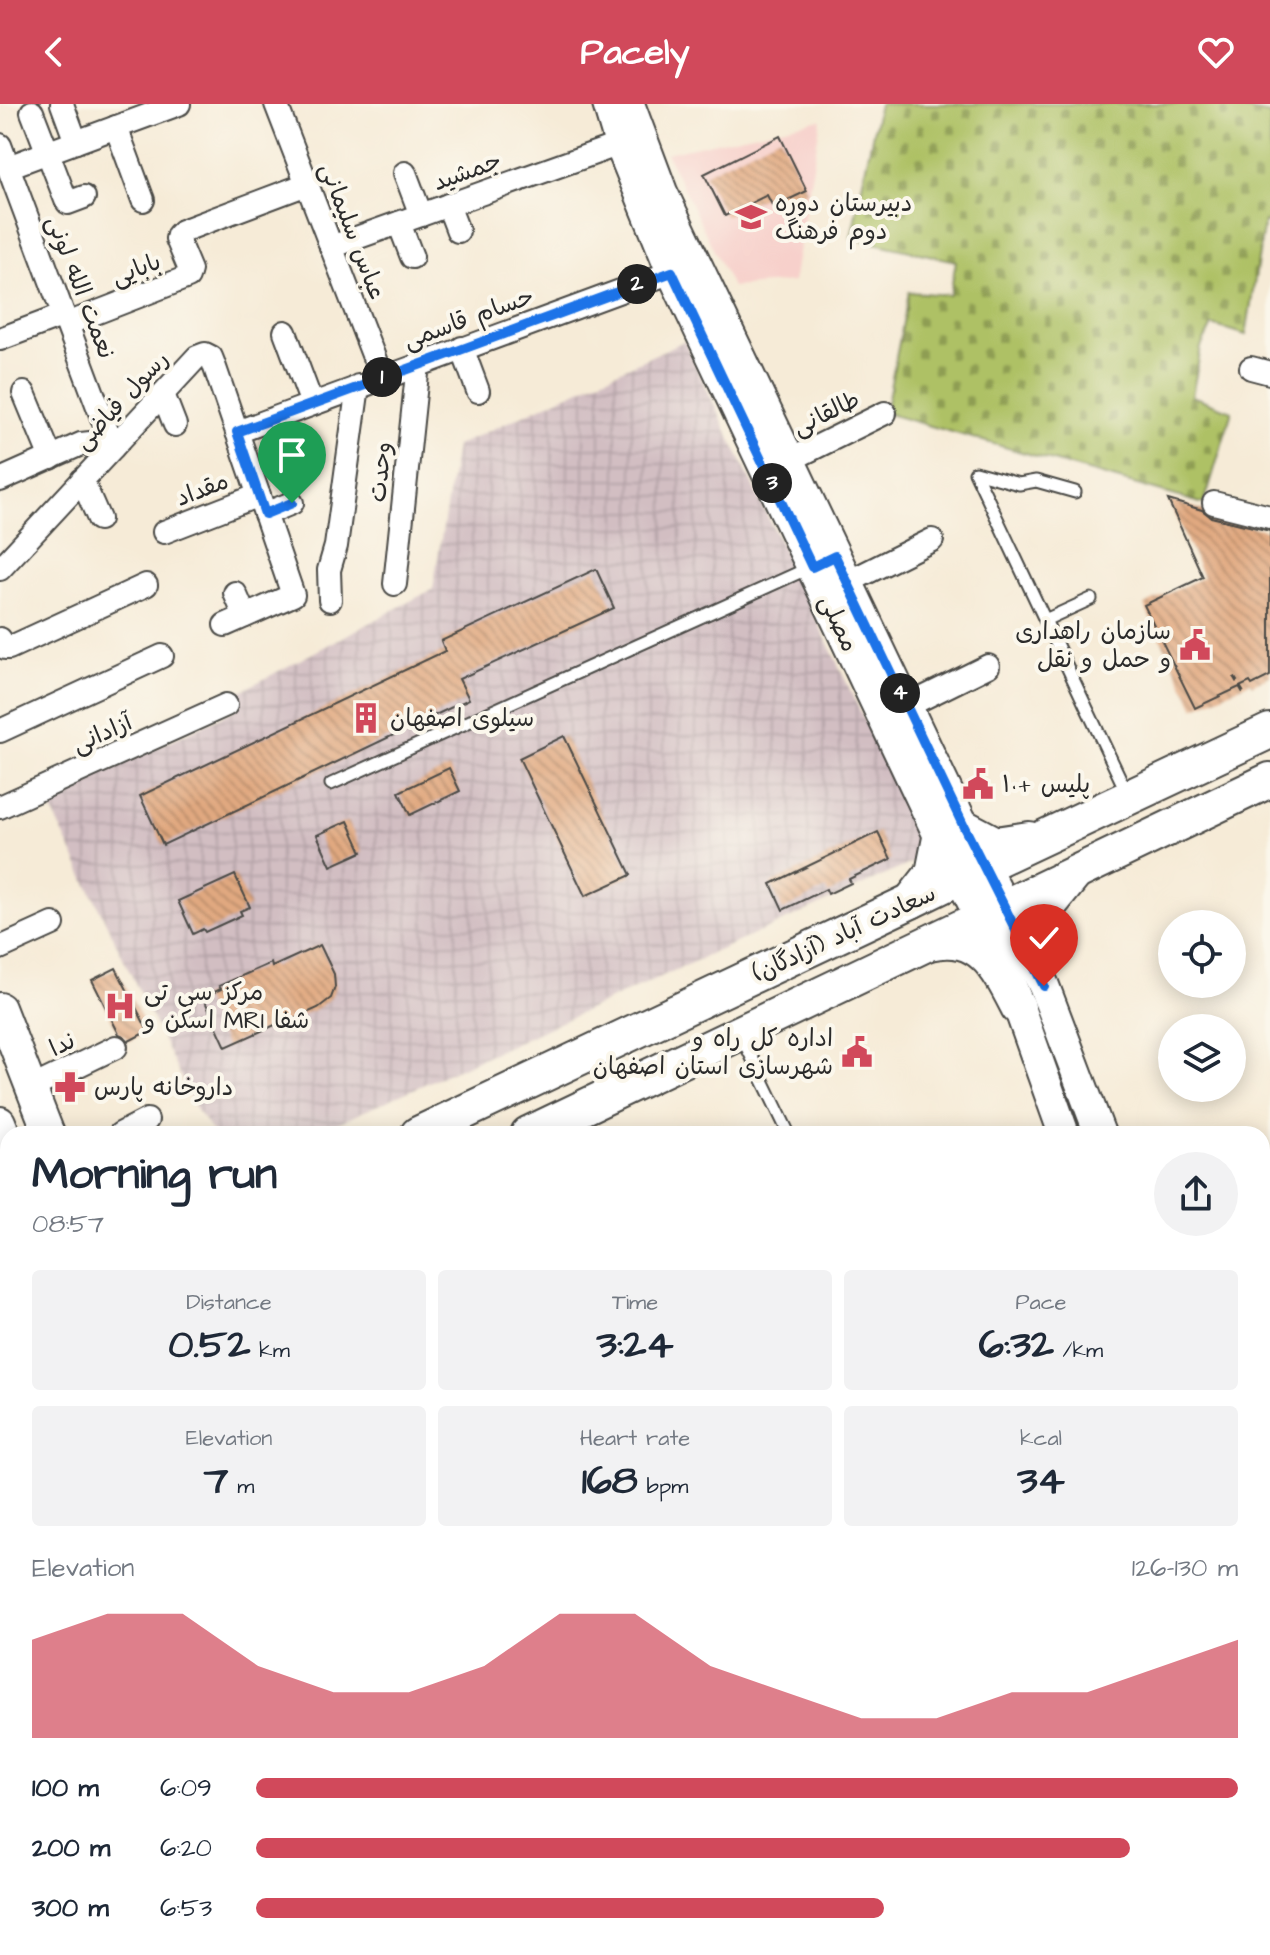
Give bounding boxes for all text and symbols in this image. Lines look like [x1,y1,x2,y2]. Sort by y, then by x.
text: Pacely [581,27,689,78]
icon: back [32,30,76,74]
icon: heart [1194,30,1238,74]
street label: جمشید [428,144,506,200]
street label: عباس سلیمانی [310,158,394,305]
place label: دبیرستان دوره دوم فرهنگ [775,187,912,250]
school or university icon: دبیرستان دوره دوم فرهنگ [734,200,768,234]
street label: نعمت الله لونی [37,211,123,364]
street label: بابایی [107,245,166,295]
pin: 2 [617,264,657,304]
text: 2 [631,268,643,299]
street label: حسام قاسمی [399,280,538,358]
street label: رسول فیاضی [67,343,177,458]
pin: 1 [362,357,402,397]
text: 1 [381,361,383,392]
street label: طالقانی [787,383,866,445]
pin [258,421,326,503]
icon: arrive [270,433,314,477]
street label: وحدت [361,440,401,504]
pin: 3 [752,463,792,503]
street label: مقداد [171,464,234,516]
text: 3 [766,467,778,498]
street label: مصلی [810,589,866,658]
place label: سازمان راهداری و حمل و نقل [1015,615,1171,677]
public building icon: سازمان راهداری و حمل و نقل [1178,628,1212,662]
pin: 4 [880,673,920,713]
text: 4 [893,677,907,708]
building icon: سیلوی اصفهان [349,701,383,735]
place label: سیلوی اصفهان [390,702,534,736]
street label: آزادانی [67,705,139,762]
public building icon: پلیس +۱۰ [961,767,995,801]
place label: پلیس +۱۰ [1002,768,1090,802]
street label: سعادت آباد (آزادگان) [747,877,942,991]
pin [1010,904,1078,986]
map controls [1158,910,1246,1102]
button: locate [1158,910,1246,998]
icon: check [1022,916,1066,960]
place label: مرکز سی تی اسکن و MRI شفا [142,976,309,1038]
hospital icon: مرکز سی تی اسکن و MRI شفا [103,989,137,1023]
button: layers [1158,1014,1246,1102]
place label: اداره کل راه و شهرسازی استان اصفهان [593,1022,833,1084]
street label: ندا [44,1024,81,1066]
public building icon: اداره کل راه و شهرسازی استان اصفهان [840,1035,874,1069]
pharmacy icon: داروخانه پارس [53,1070,87,1104]
place label: داروخانه پارس [94,1071,233,1105]
text: Morning run [32,1145,277,1206]
button: share [1154,1152,1238,1236]
text: 08:57 [32,1206,104,1242]
text: Distance [186,1287,272,1318]
text: Time [612,1287,658,1318]
text: Pace [1015,1287,1067,1318]
text: 0.52 [168,1318,250,1373]
text: 3:24 [596,1318,674,1373]
text: 6:32 [979,1318,1054,1373]
text: km [250,1335,290,1366]
text: /km [1054,1335,1103,1366]
text: Elevation [186,1423,272,1454]
text: Heart rate [580,1423,690,1454]
text: kcal [1020,1423,1062,1454]
text: 7 [204,1454,228,1509]
text: 168 [582,1454,638,1509]
text: 34 [1017,1454,1065,1509]
text: m [228,1471,254,1502]
text: bpm [638,1471,688,1502]
text: Elevation [32,1550,134,1586]
text: 126–130 m [1132,1550,1238,1586]
text: 100 m [32,1770,99,1806]
text: 6:09 [160,1770,212,1806]
text: 200 m [32,1830,110,1866]
text: 6:20 [160,1830,212,1866]
text: 300 m [32,1890,109,1926]
text: 6:53 [160,1890,212,1926]

